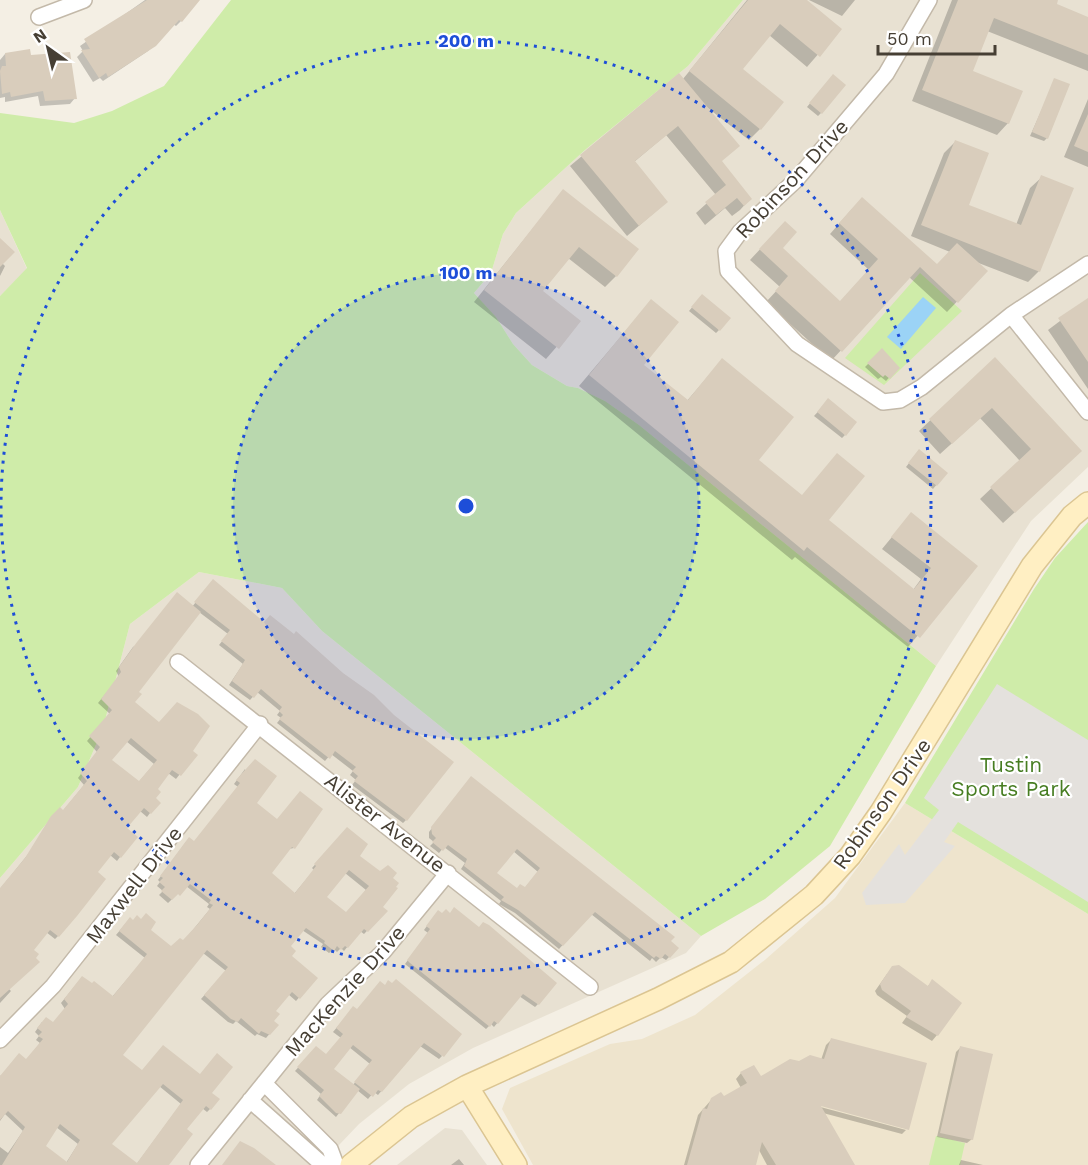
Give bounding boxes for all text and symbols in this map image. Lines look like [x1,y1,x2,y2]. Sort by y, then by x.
north arrow [18,18,78,78]
scale bar [878,18,995,56]
text: N [30,25,50,47]
text: 50 m [887,28,932,49]
text: 200 m [438,30,494,51]
street label: Robinson Drive [730,114,853,244]
text: 100 m [439,262,493,283]
centre of rings [456,496,476,516]
street label: Robinson Drive [827,733,936,874]
park label: Tustin Sports Park [951,752,1071,801]
street label: Alister Avenue [320,768,451,878]
street label: Maxwell Drive [80,821,187,948]
street label: MacKenzie Drive [279,920,410,1061]

